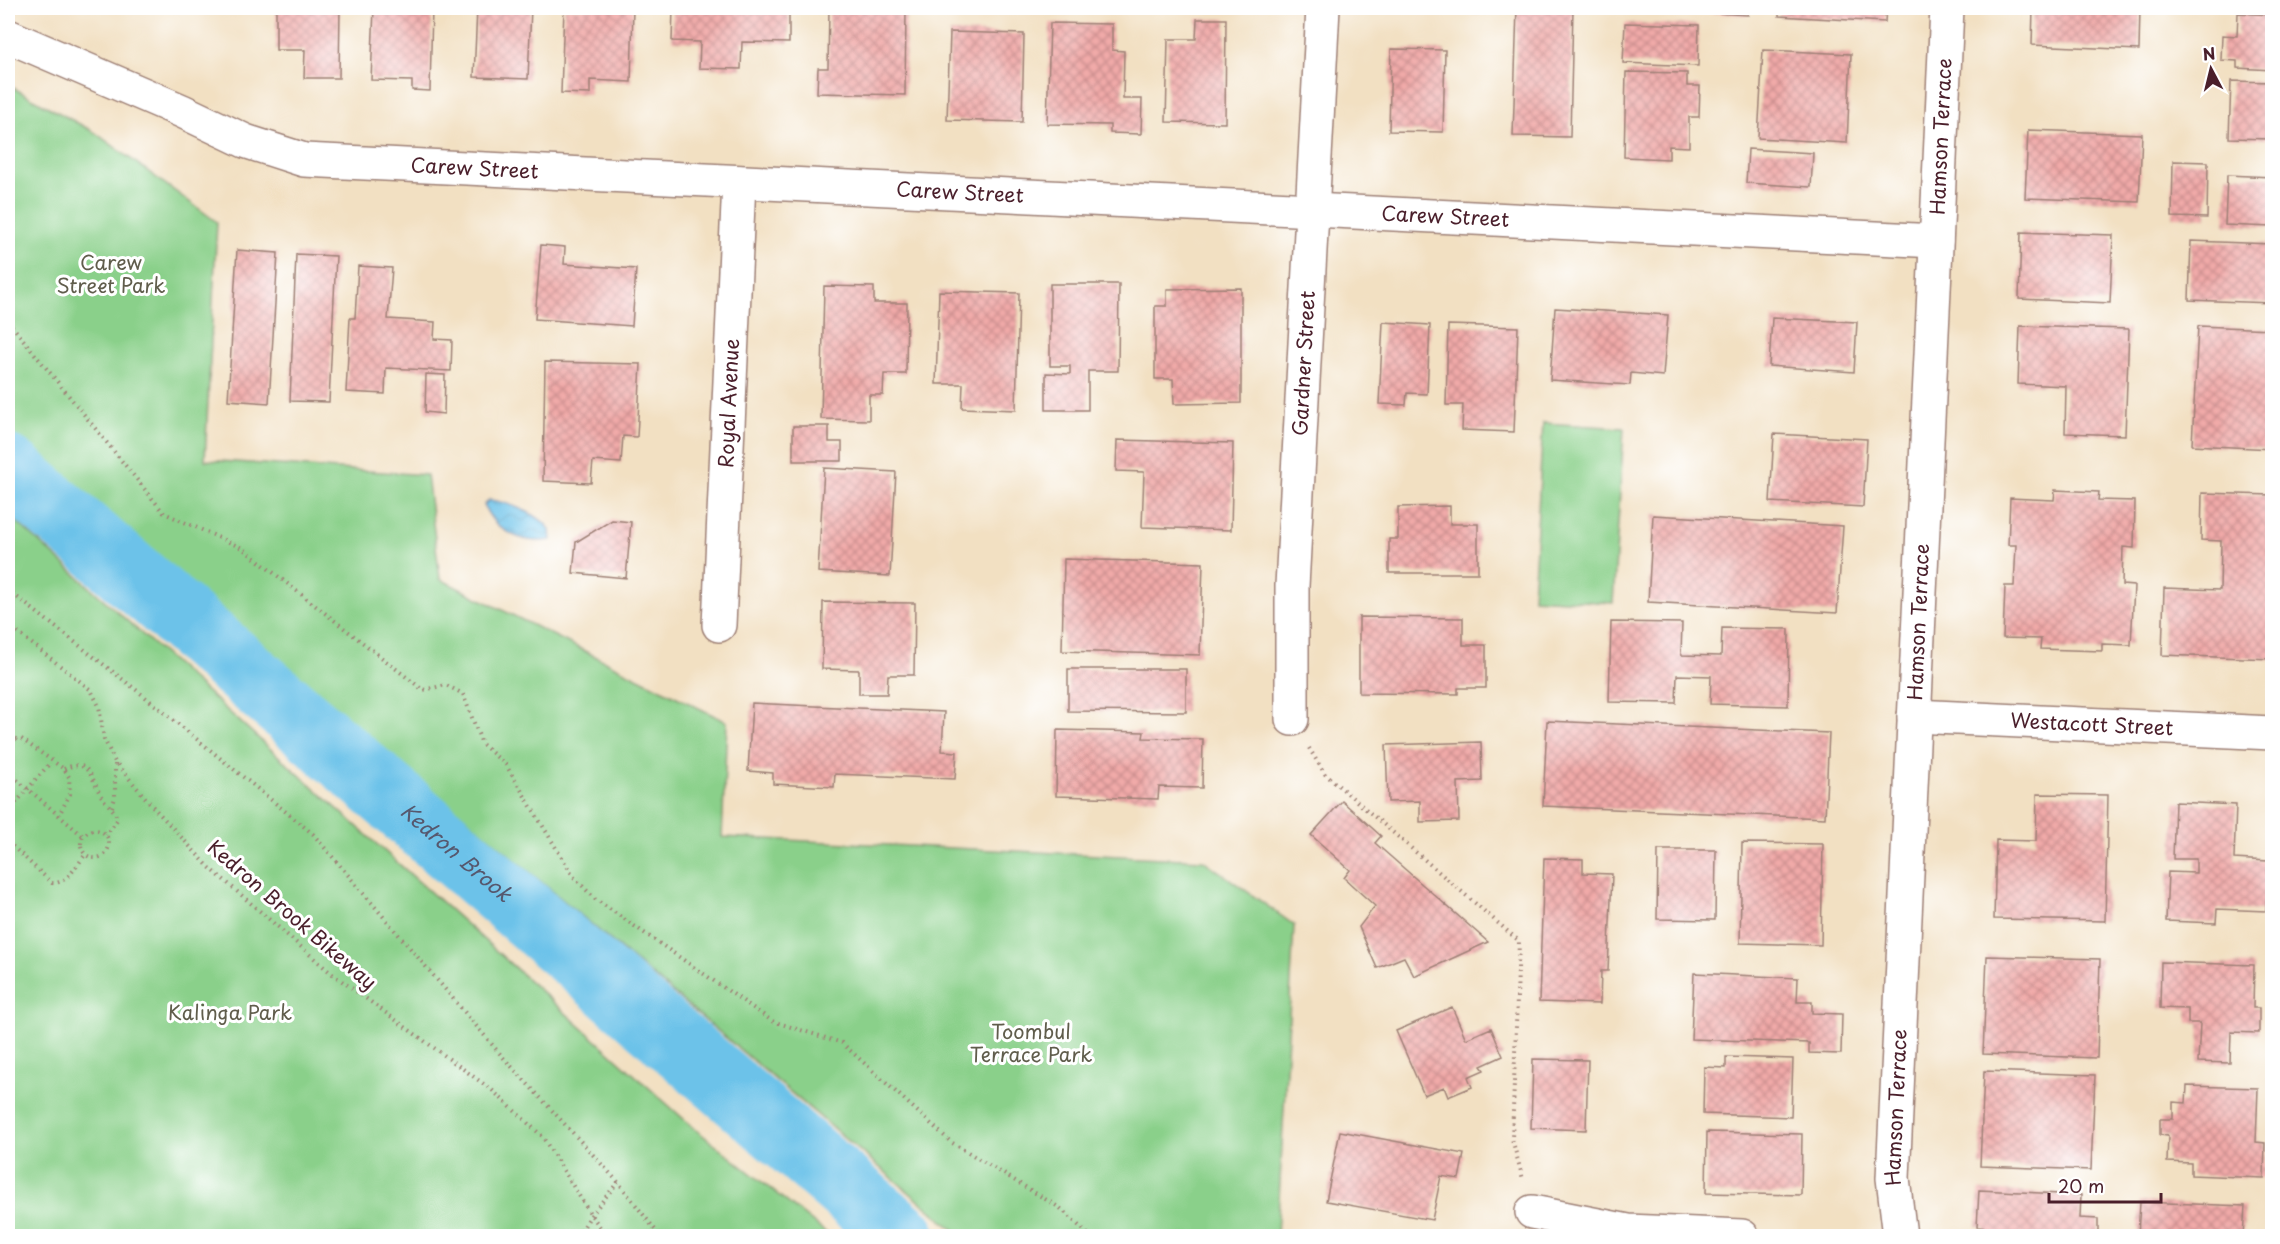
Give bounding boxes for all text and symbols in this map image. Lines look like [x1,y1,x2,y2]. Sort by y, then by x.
north arrow [2181,39,2241,99]
text: N [2201,40,2217,66]
street label: Hamson Terrace [1921,57,1959,216]
street label: Carew Street [410,149,539,186]
street label: Carew Street [895,173,1025,210]
street label: Carew Street [1381,197,1510,234]
park label: Carew Street Park [57,247,165,300]
street label: Gardner Street [1284,290,1322,437]
street label: Royal Avenue [710,338,746,468]
street label: Hamson Terrace [1899,543,1936,701]
street label: Westacott Street [2010,705,2174,742]
water label: Kedron Brook [394,795,521,909]
street label: Kedron Brook Bikeway [201,832,384,996]
park label: Kalinga Park [168,997,292,1027]
park label: Toombul Terrace Park [970,1016,1092,1069]
street label: Hamson Terrace [1876,1028,1914,1188]
scale bar [2049,1166,2162,1204]
text: 20 m [2058,1172,2104,1199]

